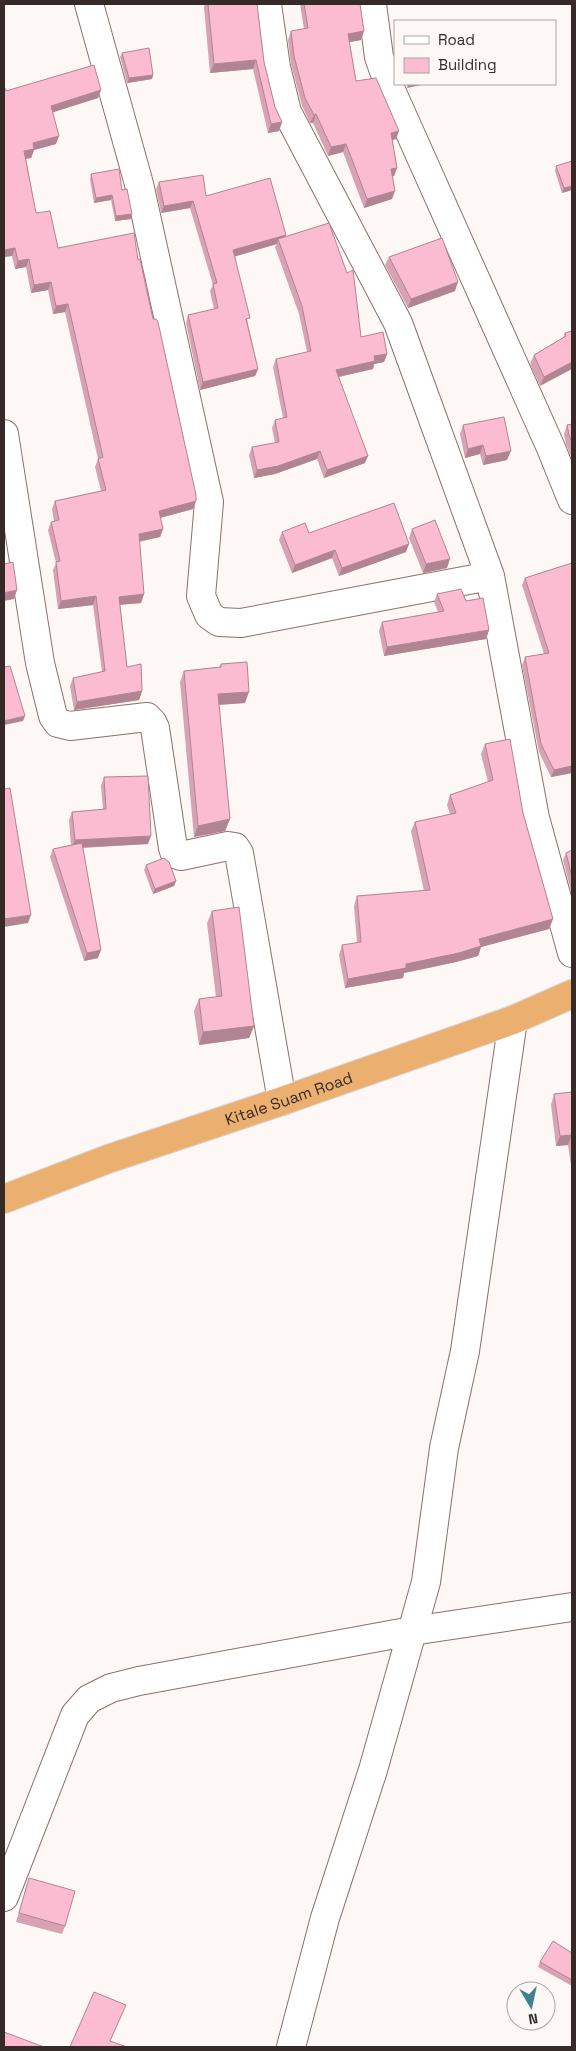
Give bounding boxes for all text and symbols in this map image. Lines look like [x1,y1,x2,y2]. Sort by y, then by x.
legend [394,20,556,85]
text: Road [438,30,475,49]
text: Building [438,55,497,74]
street label: Kitale Suam Road [222,1067,355,1130]
north arrow [506,1981,556,2031]
text: N [527,2009,539,2028]

